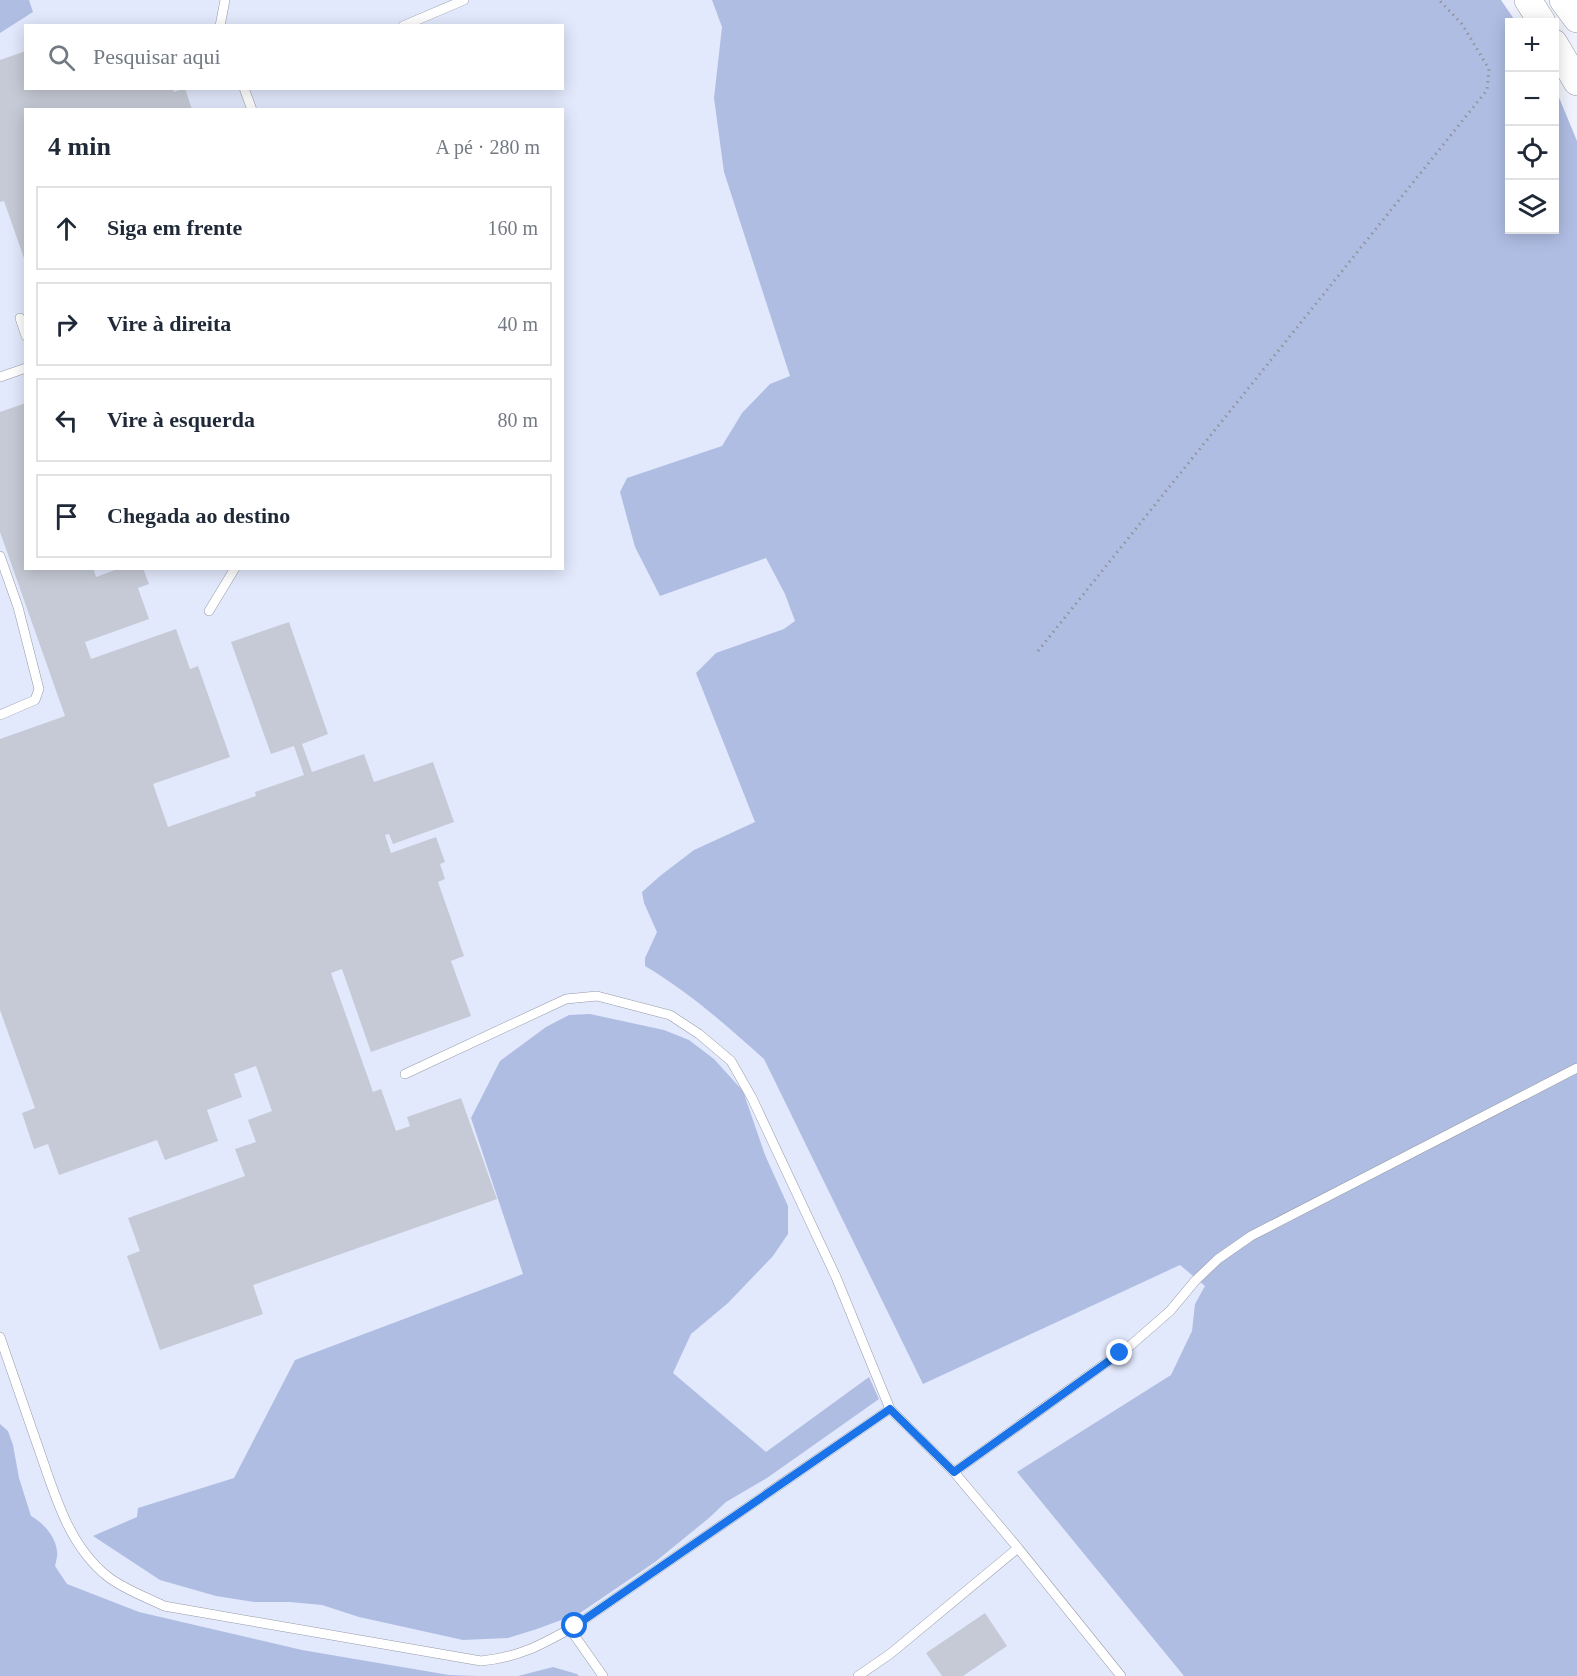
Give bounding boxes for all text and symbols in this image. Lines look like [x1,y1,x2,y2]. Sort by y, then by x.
map controls [1505,18,1559,234]
button: + [1505,18,1559,72]
search box [24,24,564,90]
icon: search [45,41,78,74]
text: Pesquisar aqui [93,44,221,69]
button: − [1505,72,1559,126]
button: locate [1505,126,1559,180]
text: 4 min [48,132,111,161]
text: A pé · 280 m [436,136,540,158]
button: layers [1505,180,1559,234]
icon: ahead [50,212,83,245]
text: Siga em frente [107,215,242,240]
text: 160 m [487,217,538,239]
icon: right [50,308,83,341]
text: Vire à direita [107,311,231,336]
text: 40 m [497,313,538,335]
icon: left [50,404,83,437]
text: Vire à esquerda [107,407,255,432]
text: 80 m [497,409,538,431]
icon: arrive [50,500,83,533]
text: Chegada ao destino [107,503,290,528]
route end [1106,1339,1132,1365]
route start [561,1612,587,1638]

